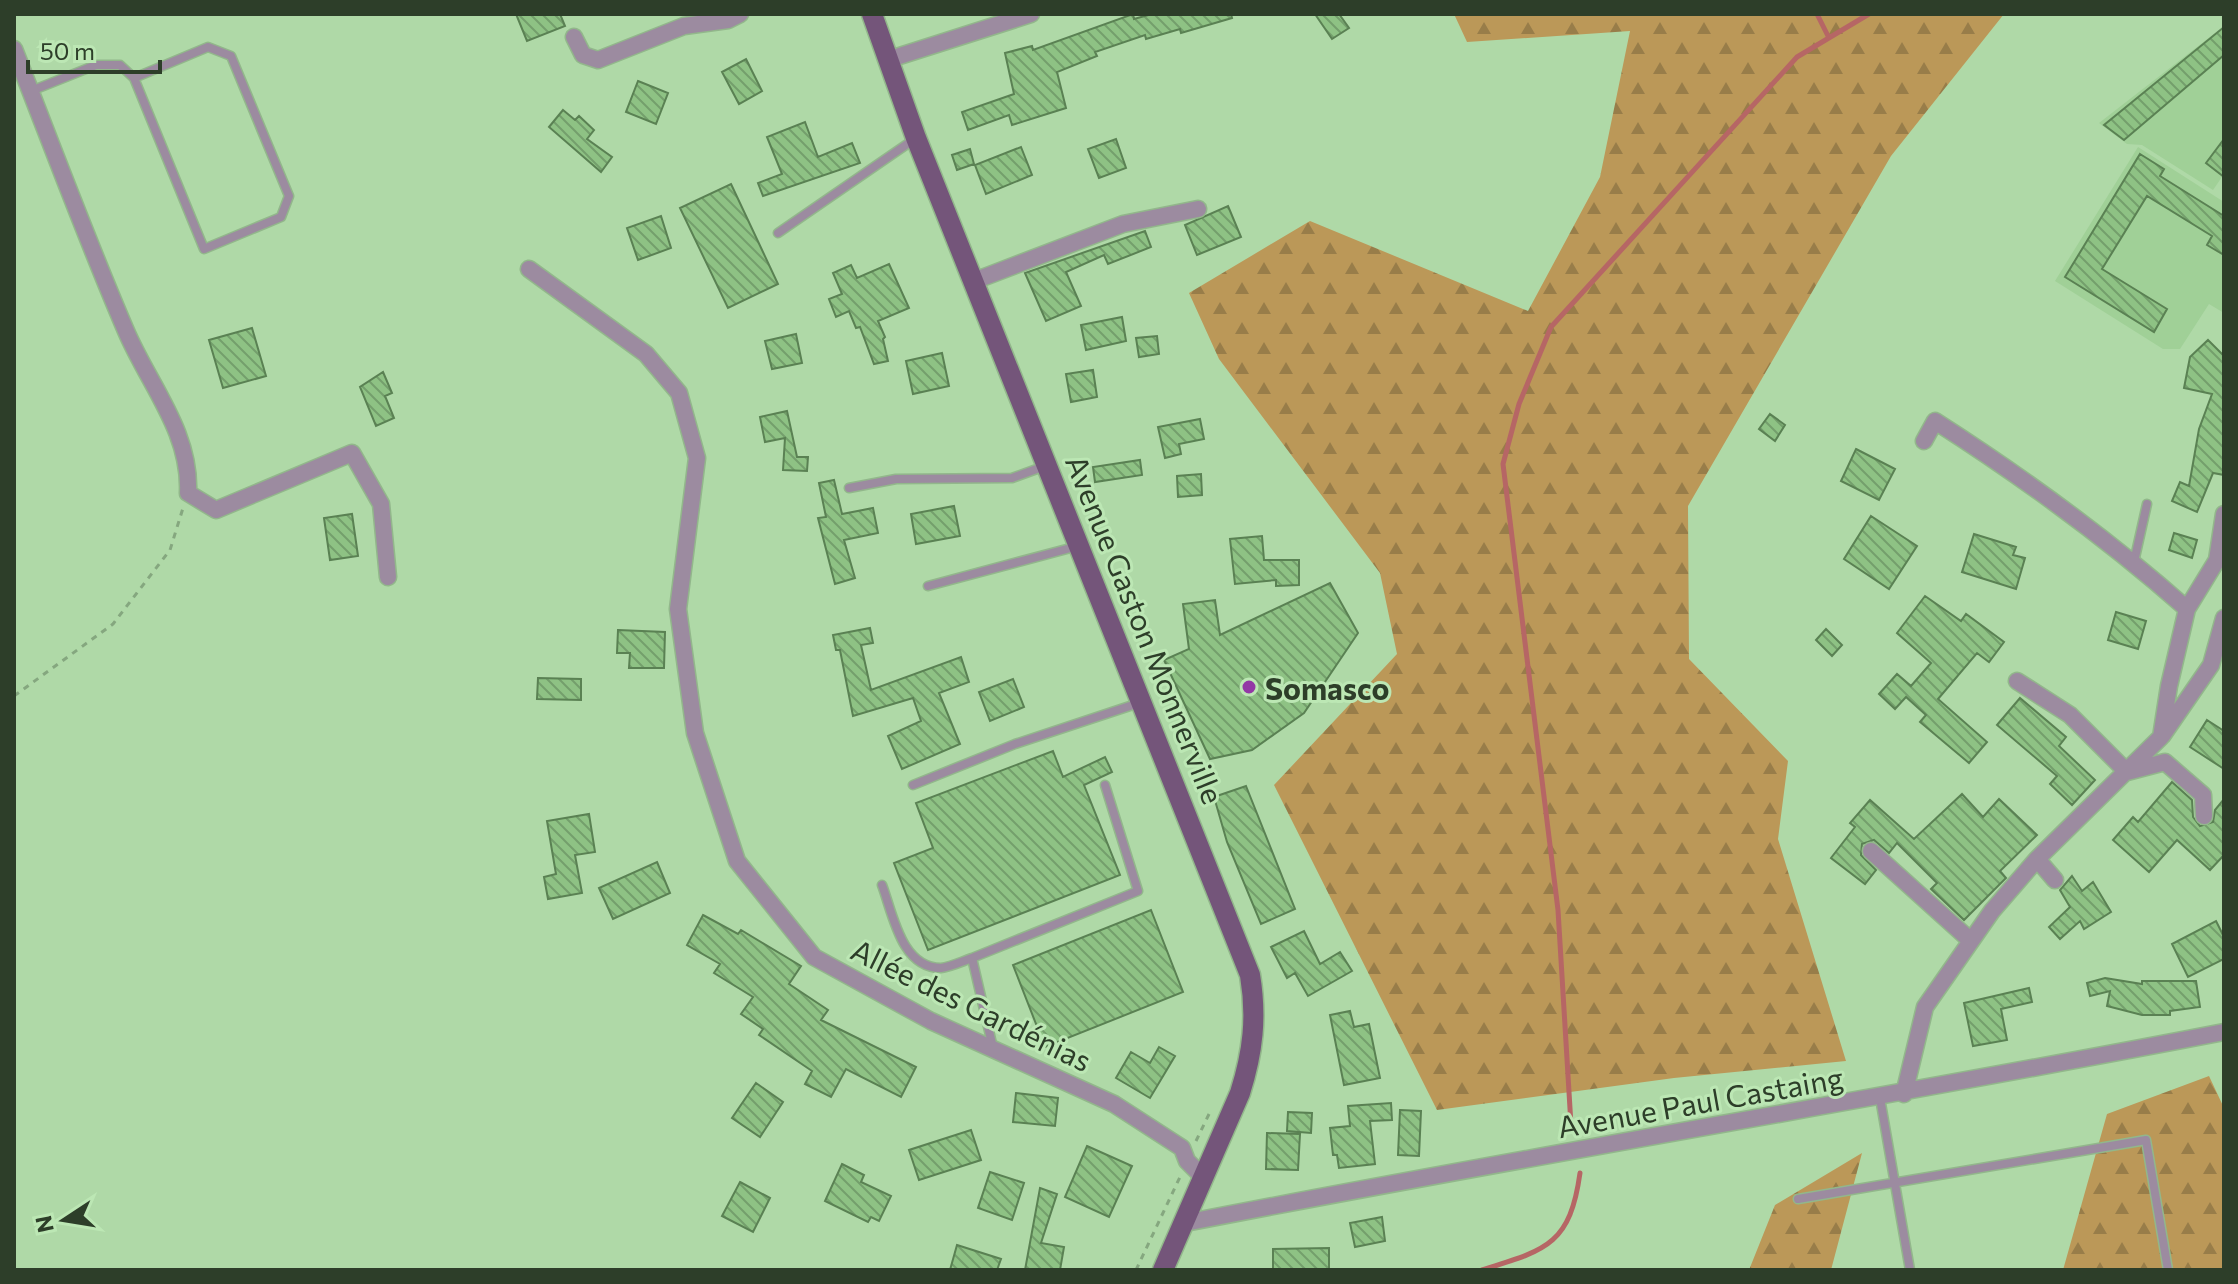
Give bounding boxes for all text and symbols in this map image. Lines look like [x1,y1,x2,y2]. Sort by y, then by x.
scale bar [28,24,160,74]
text: 50 m [40,36,95,65]
street label: Avenue Gaston Monnerville [1059,449,1233,809]
place label: Somasco [1265,669,1389,706]
marker: Somasco [1240,678,1258,696]
street label: Allée des Gardénias [846,930,1098,1078]
street label: Avenue Paul Castaing [1554,1058,1846,1144]
north arrow [24,1180,104,1260]
text: N [29,1213,59,1235]

